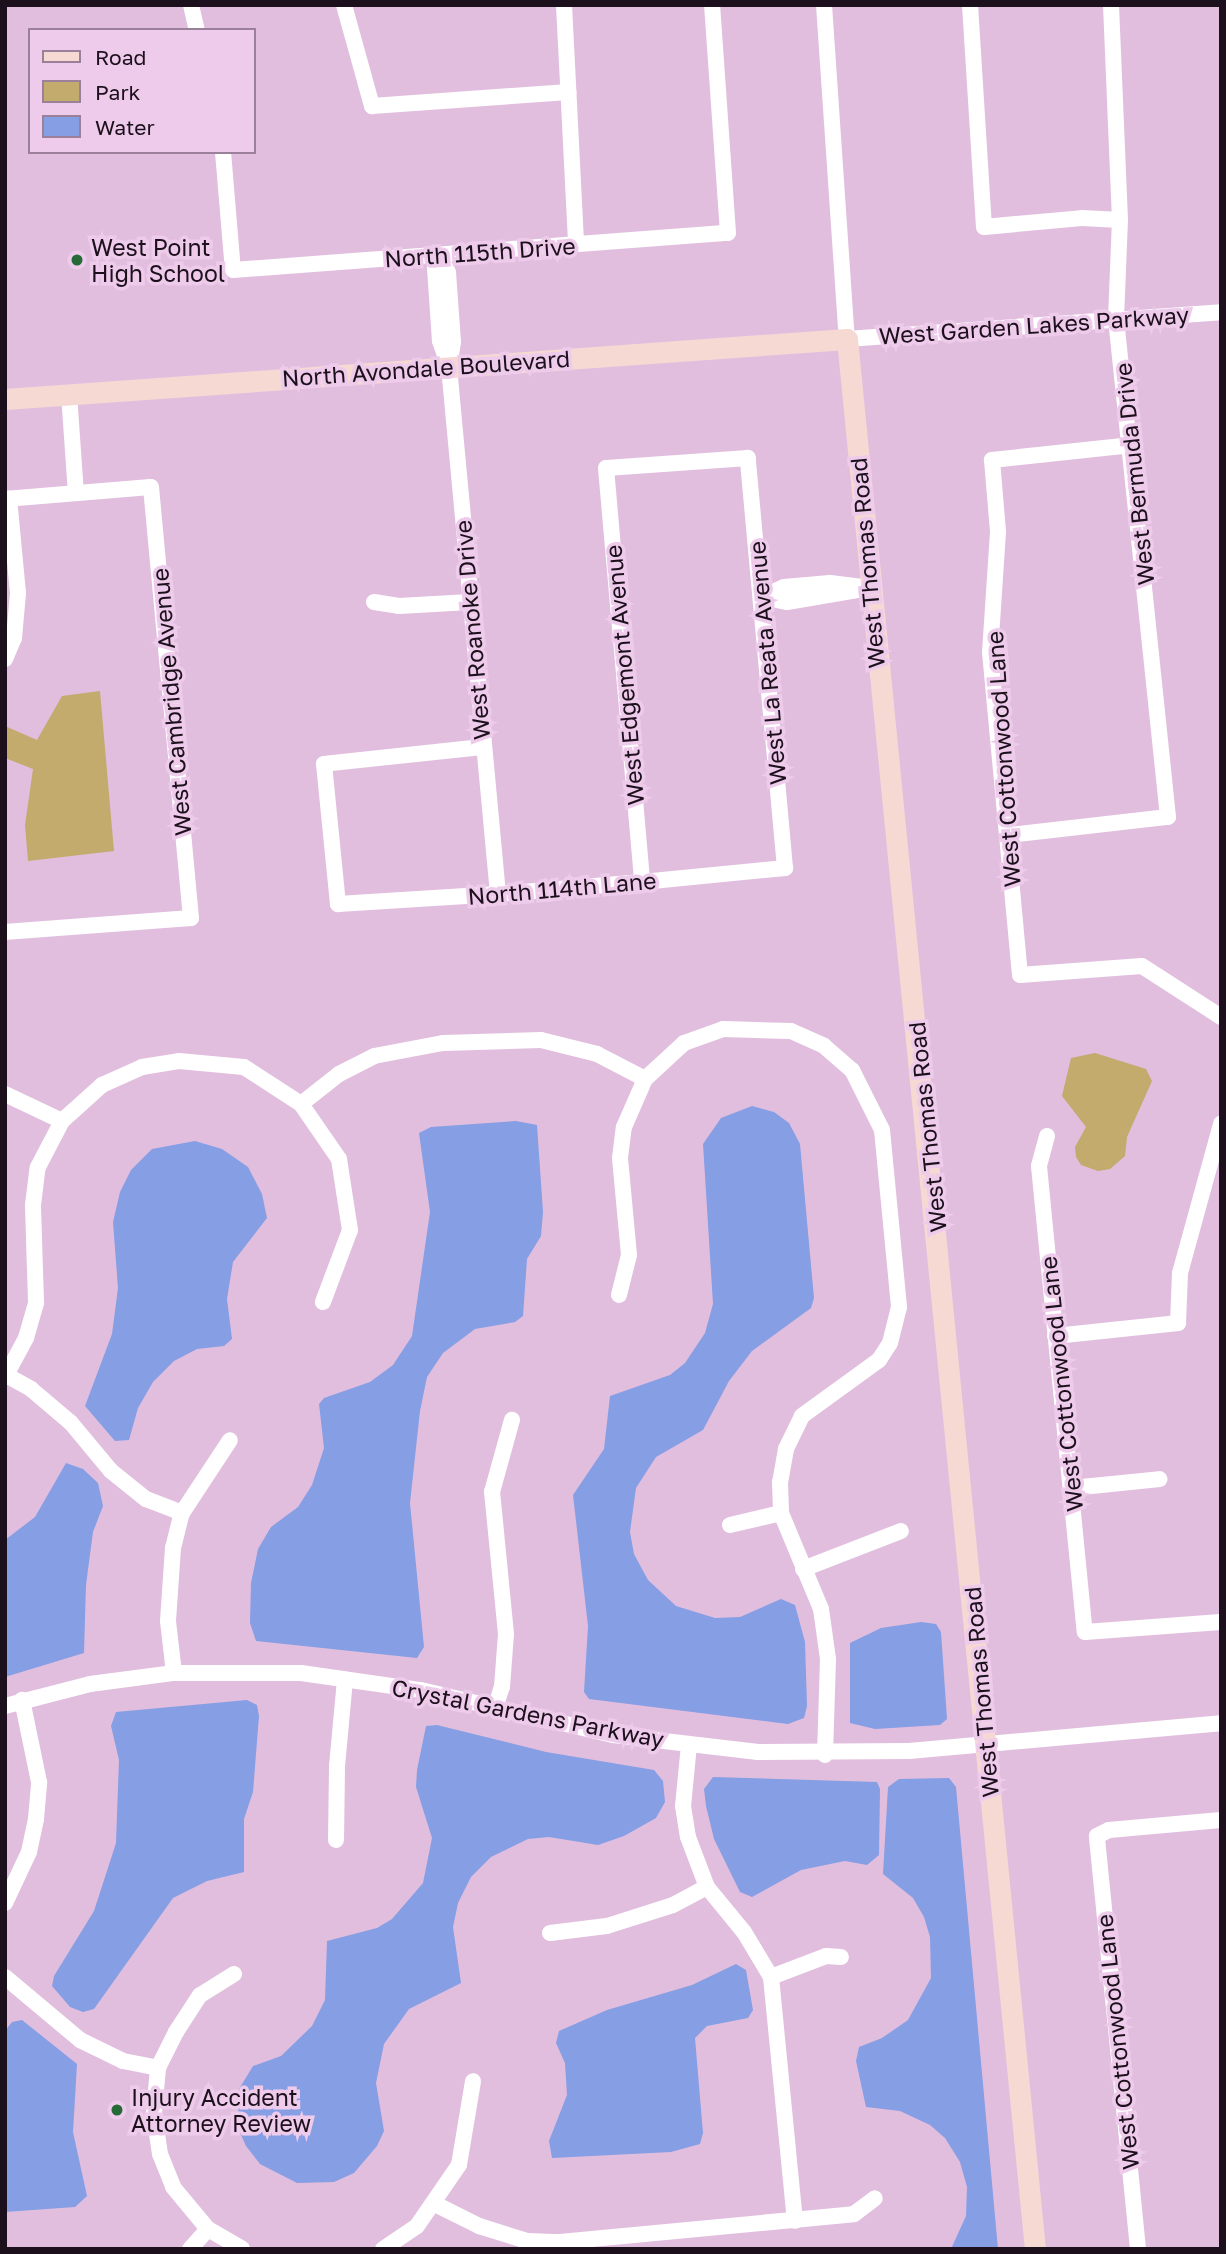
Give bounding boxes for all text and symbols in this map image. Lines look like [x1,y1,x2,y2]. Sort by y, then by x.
legend [28,28,256,154]
text: Road [95,44,146,70]
text: Park [95,79,140,105]
text: Water [95,114,155,140]
street label: North 115th Drive [383,232,577,272]
place label: West Point High School [91,233,225,287]
marker: West Point High School [69,252,85,268]
street label: West Garden Lakes Parkway [878,300,1190,350]
street label: North Avondale Boulevard [281,344,571,392]
street label: West Bermuda Drive [1109,361,1159,587]
street label: West Thomas Road [844,456,890,670]
street label: West Roanoke Drive [449,519,495,741]
street label: West La Reata Avenue [743,540,791,786]
street label: West Edgemont Avenue [599,544,649,806]
street label: West Cambridge Avenue [146,567,196,837]
street label: West Cottonwood Lane [980,630,1026,888]
street label: North 114th Lane [467,866,657,910]
street label: West Thomas Road [902,1020,952,1234]
street label: West Cottonwood Lane [1034,1255,1088,1513]
street label: West Thomas Road [958,1585,1004,1799]
street label: Crystal Gardens Parkway [390,1673,666,1753]
street label: West Cottonwood Lane [1090,1913,1144,2171]
place label: Injury Accident Attorney Review [131,2083,311,2137]
marker: Injury Accident Attorney Review [109,2102,125,2118]

